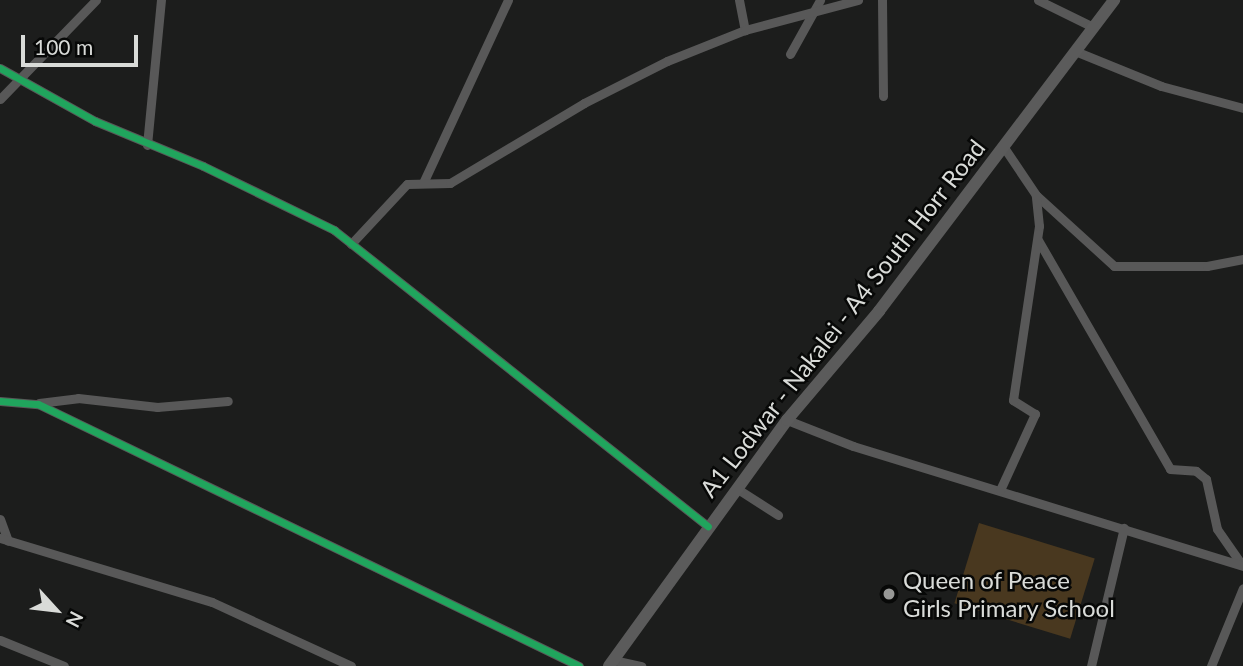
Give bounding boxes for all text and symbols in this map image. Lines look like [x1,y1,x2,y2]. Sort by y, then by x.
scale bar [24,21,142,65]
text: 100 m [34,34,93,59]
street label: A1 Lodwar - Nakalei - A4 South Horr Road [693,133,991,503]
place label: Queen of Peace Girls Primary School [903,566,1115,622]
north arrow [21,575,91,645]
marker: Queen of Peace Girls Primary School [881,586,897,602]
text: N [62,608,89,631]

